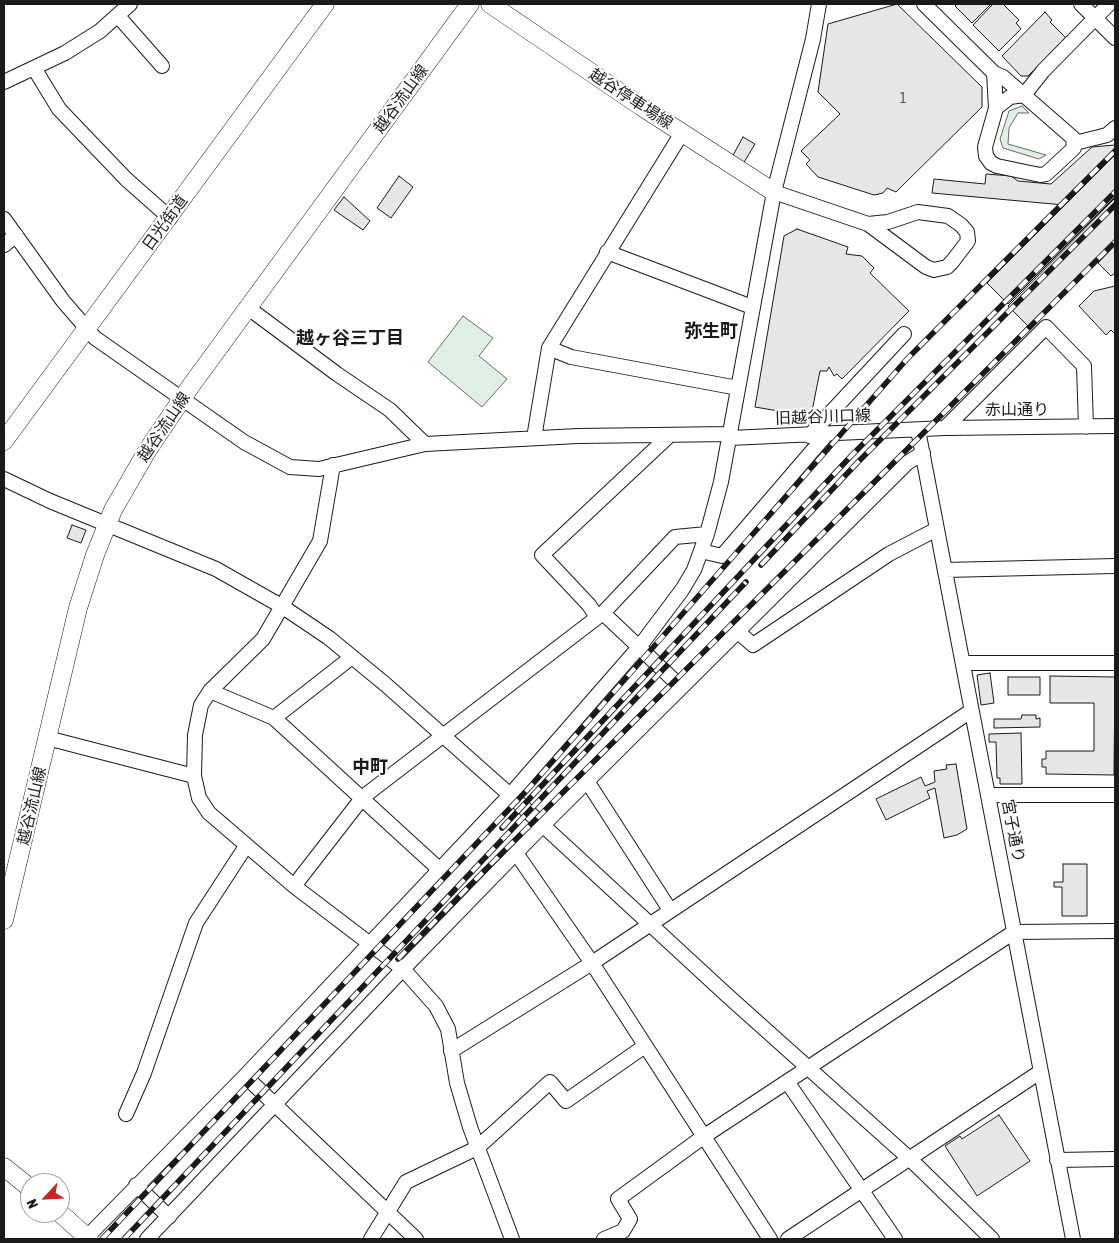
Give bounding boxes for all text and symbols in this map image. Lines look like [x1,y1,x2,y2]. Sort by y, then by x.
street label: 越谷流山線 [370,61,432,137]
street label: 越谷停車場線 [586,65,676,133]
house number: 1 [900,91,906,107]
street label: 日光街道 [138,191,192,255]
district label: 弥生町 [684,320,738,342]
district label: 越ヶ谷三丁目 [296,327,404,349]
street label: 越谷流山線 [134,388,194,466]
street label: 赤山通り [985,400,1049,420]
street label: 旧越谷川口線 [775,406,871,428]
district label: 中町 [352,756,388,778]
street label: 越谷流山線 [14,765,50,847]
street label: 宮子通り [997,798,1029,864]
north arrow [20,1173,70,1223]
text: N [23,1197,41,1211]

